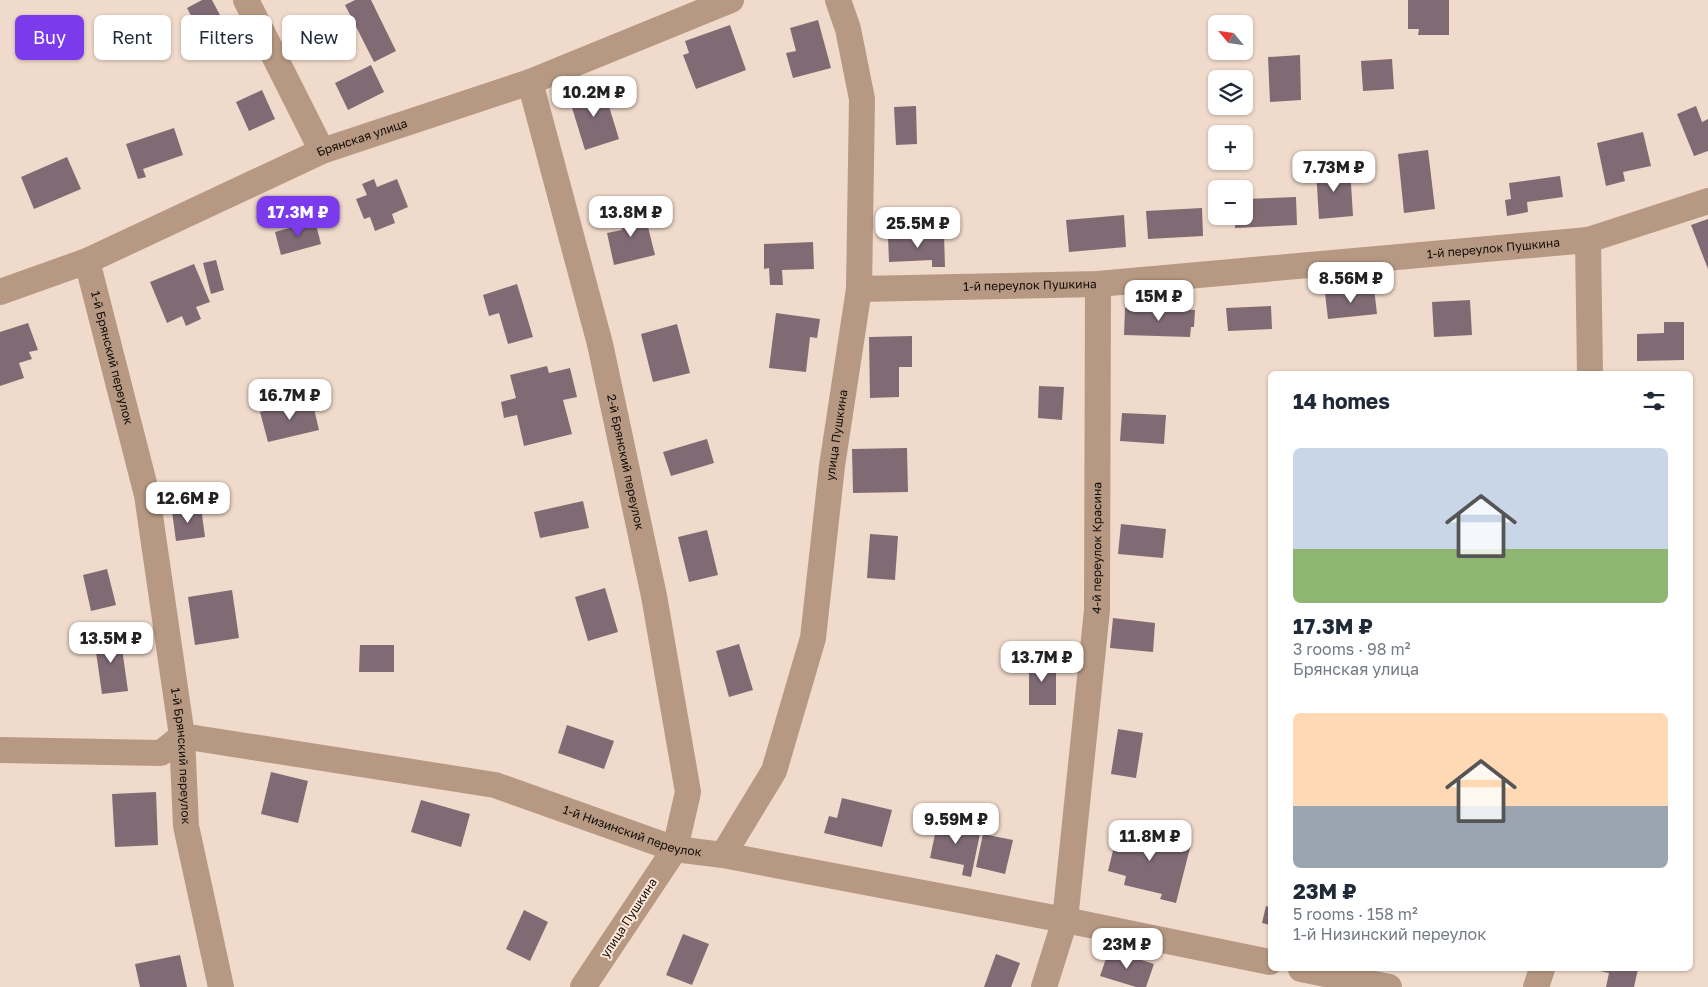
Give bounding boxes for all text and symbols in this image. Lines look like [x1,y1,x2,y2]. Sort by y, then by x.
chip: Buy [15,15,84,60]
chip: Rent [94,15,171,60]
chip: Filters [181,15,272,60]
chip: New [282,15,356,60]
north arrow [1208,15,1252,60]
map controls [1208,15,1253,225]
button: layers [1208,70,1253,115]
pin: 10.2M ₽ [548,76,640,118]
text: 10.2M ₽ [563,82,625,102]
street label: Брянская улица [314,115,409,160]
button: + [1208,125,1253,170]
pin: 7.73M ₽ [1288,150,1380,193]
text: 7.73M ₽ [1303,157,1365,177]
button: − [1208,180,1253,225]
pin: 17.3M ₽ [252,196,344,238]
pin: 13.8M ₽ [585,196,677,238]
text: 17.3M ₽ [268,202,328,222]
text: 13.8M ₽ [600,202,662,222]
pin: 25.5M ₽ [872,206,964,249]
text: 25.5M ₽ [886,213,950,233]
street label: 1-й переулок Пушкина [1426,235,1560,261]
pin: 8.56M ₽ [1305,262,1397,304]
text: 8.56M ₽ [1319,268,1383,288]
street label: 1-й переулок Пушкина [963,276,1097,294]
pin: 15M ₽ [1124,280,1194,322]
text: 15M ₽ [1135,286,1183,306]
street label: 1-й Брянский переулок [88,289,137,426]
pin: 16.7M ₽ [244,378,336,421]
text: 16.7M ₽ [259,385,321,405]
icon: filters [1640,387,1668,415]
text: 14 homes [1293,388,1390,414]
street label: улица Пушкина [822,389,851,482]
street label: 2-й Брянский переулок [604,393,648,531]
icon: home [1436,481,1526,571]
pin: 12.6M ₽ [142,482,234,524]
street label: 4-й переулок Красина [1089,482,1104,614]
text: 12.6M ₽ [157,488,219,508]
text: 17.3M ₽ [1293,613,1373,639]
pin: 13.5M ₽ [65,622,157,664]
text: 13.5M ₽ [80,628,142,648]
text: 3 rooms · 98 m² [1293,639,1410,659]
pin: 13.7M ₽ [996,640,1088,683]
text: 13.7M ₽ [1012,647,1072,667]
text: Брянская улица [1293,659,1419,679]
street label: 1-й Брянский переулок [168,687,194,825]
icon: home [1436,746,1526,836]
street label: 1-й Низинский переулок [561,802,703,859]
pin: 9.59M ₽ [910,802,1002,845]
text: 9.59M ₽ [924,809,988,829]
pin: 11.8M ₽ [1104,820,1196,862]
text: 11.8M ₽ [1120,826,1180,846]
street label: улица Пушкина [597,875,660,960]
text: 23M ₽ [1293,878,1357,904]
text: 5 rooms · 158 m² [1293,904,1418,924]
text: 1-й Низинский переулок [1293,924,1486,944]
pin: 23M ₽ [1092,928,1162,970]
text: 23M ₽ [1103,934,1151,954]

